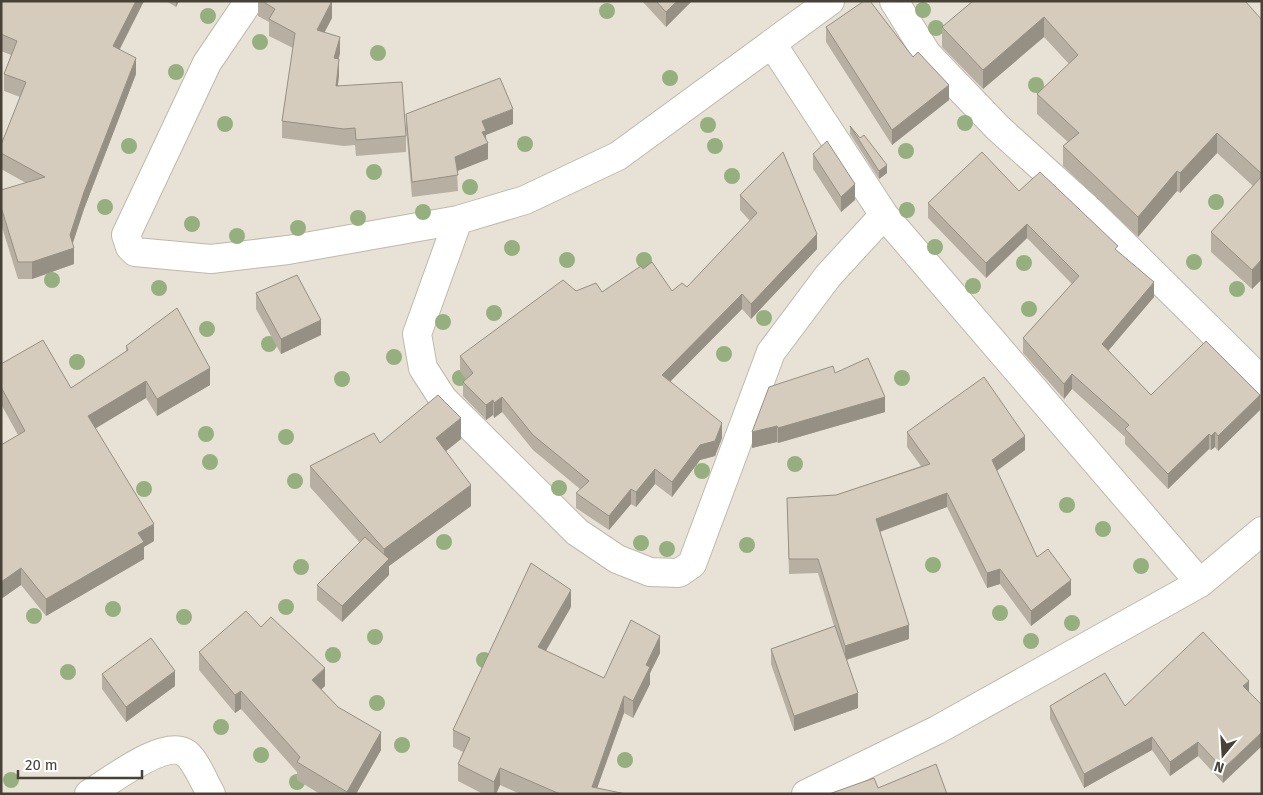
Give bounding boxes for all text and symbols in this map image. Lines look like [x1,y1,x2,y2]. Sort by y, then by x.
north arrow [1198,730,1248,780]
scale bar [18,748,141,780]
text: 20 m [25,756,58,774]
text: N [1212,757,1226,776]

